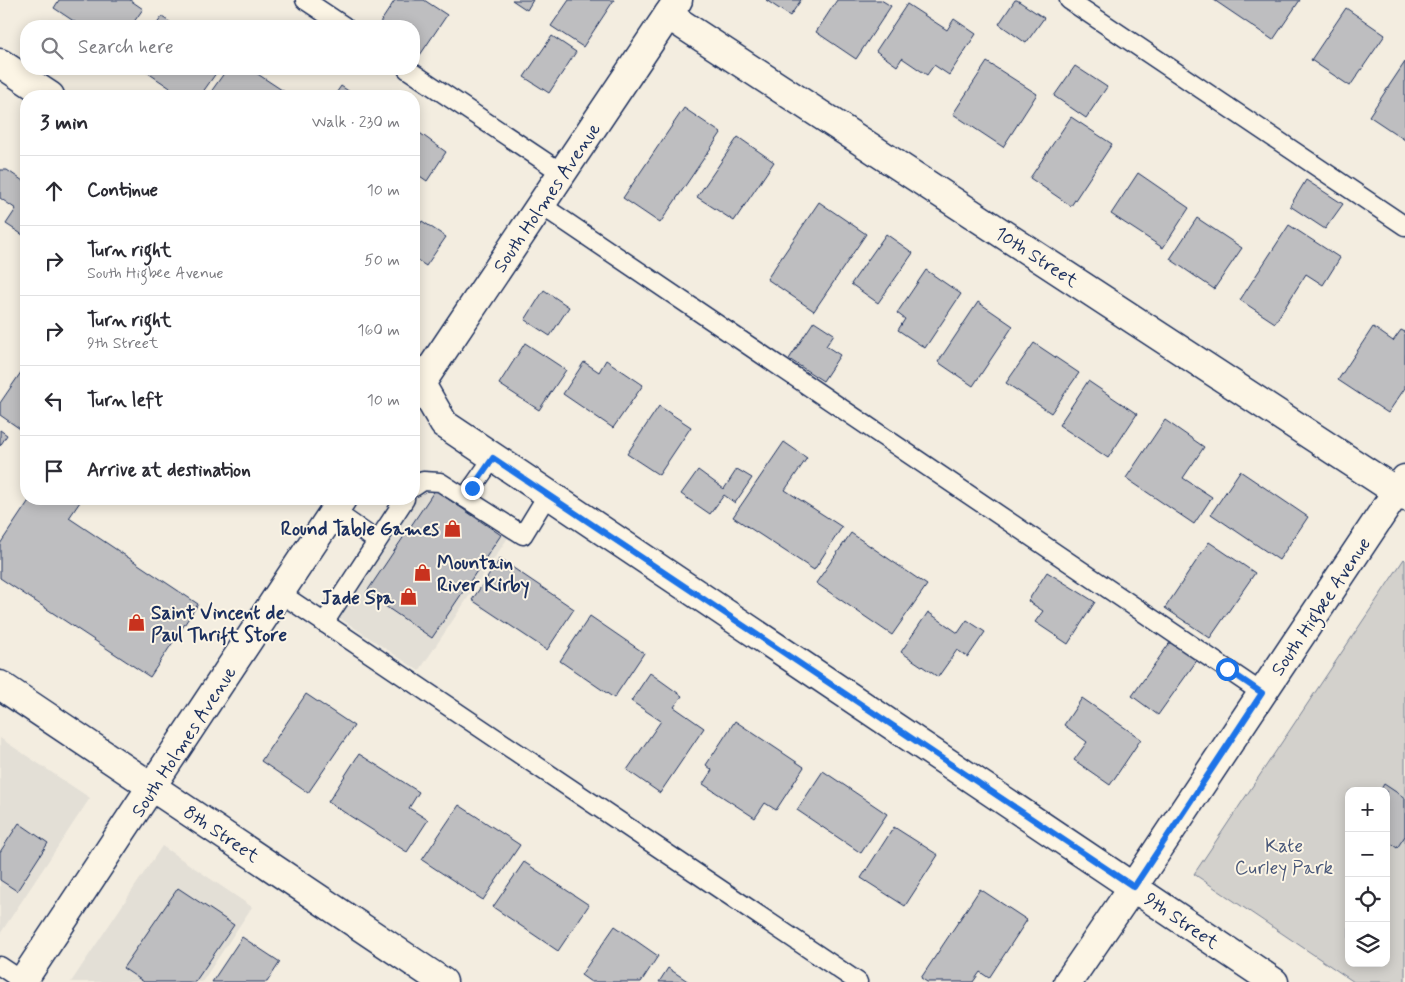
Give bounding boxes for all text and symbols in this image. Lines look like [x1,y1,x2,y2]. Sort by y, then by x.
search box [20,20,420,75]
icon: search [38,34,66,62]
text: Search here [78,35,174,60]
text: 3 min [40,109,88,137]
text: Walk · 230 m [312,112,400,133]
street label: South Holmes Avenue [488,118,607,278]
icon: ahead [40,177,68,205]
text: Continue [87,178,158,203]
text: 10 m [367,180,400,201]
street label: 10th Street [990,221,1083,294]
text: Turn right [87,238,171,263]
icon: right [40,247,68,275]
text: 50 m [364,250,400,271]
text: South Higbee Avenue [87,263,223,284]
text: Turn right [87,308,171,333]
icon: right [40,317,68,345]
text: 160 m [357,320,400,341]
text: 9th Street [87,333,158,354]
icon: left [40,387,68,415]
text: Turn left [87,388,163,413]
text: 10 m [367,390,400,411]
icon: arrive [40,457,68,485]
text: Arrive at destination [87,458,251,483]
route end [461,477,484,500]
place label: Round Table Games [281,517,439,542]
shop icon: Round Table Games [443,518,463,538]
street label: South Higbee Avenue [1266,533,1379,683]
place label: Mountain River Kirby [437,551,529,599]
shop icon: Mountain River Kirby [413,563,433,583]
place label: Jade Spa [321,586,395,611]
shop icon: Jade Spa [398,587,418,607]
place label: Saint Vincent de Paul Thrift Store [151,601,287,648]
shop icon: Saint Vincent de Paul Thrift Store [127,613,147,633]
route start [1216,658,1239,681]
street label: South Holmes Avenue [126,661,243,822]
map controls [1345,787,1390,967]
button: + [1345,787,1390,832]
street label: 8th Street [178,800,264,869]
button: − [1345,832,1390,877]
park label: Kate Curley Park [1235,834,1334,882]
button: locate [1345,877,1390,922]
street label: 9th Street [1139,887,1223,955]
button: layers [1345,922,1390,967]

